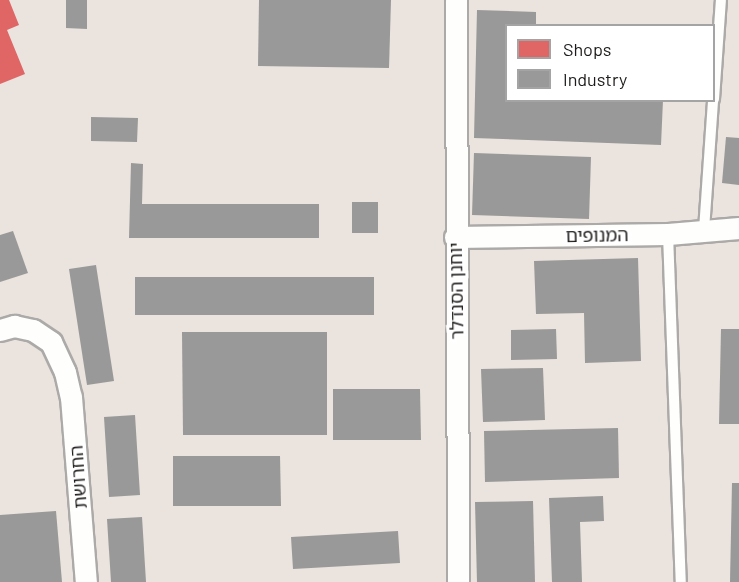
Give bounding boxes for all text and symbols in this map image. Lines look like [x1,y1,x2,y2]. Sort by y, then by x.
legend [505,24,715,102]
text: Shops [563,38,612,60]
text: Industry [563,68,627,90]
street label: המנופים [565,224,629,246]
street label: יוחנן הסנדלר [444,242,468,340]
street label: החרושת [65,445,91,509]

